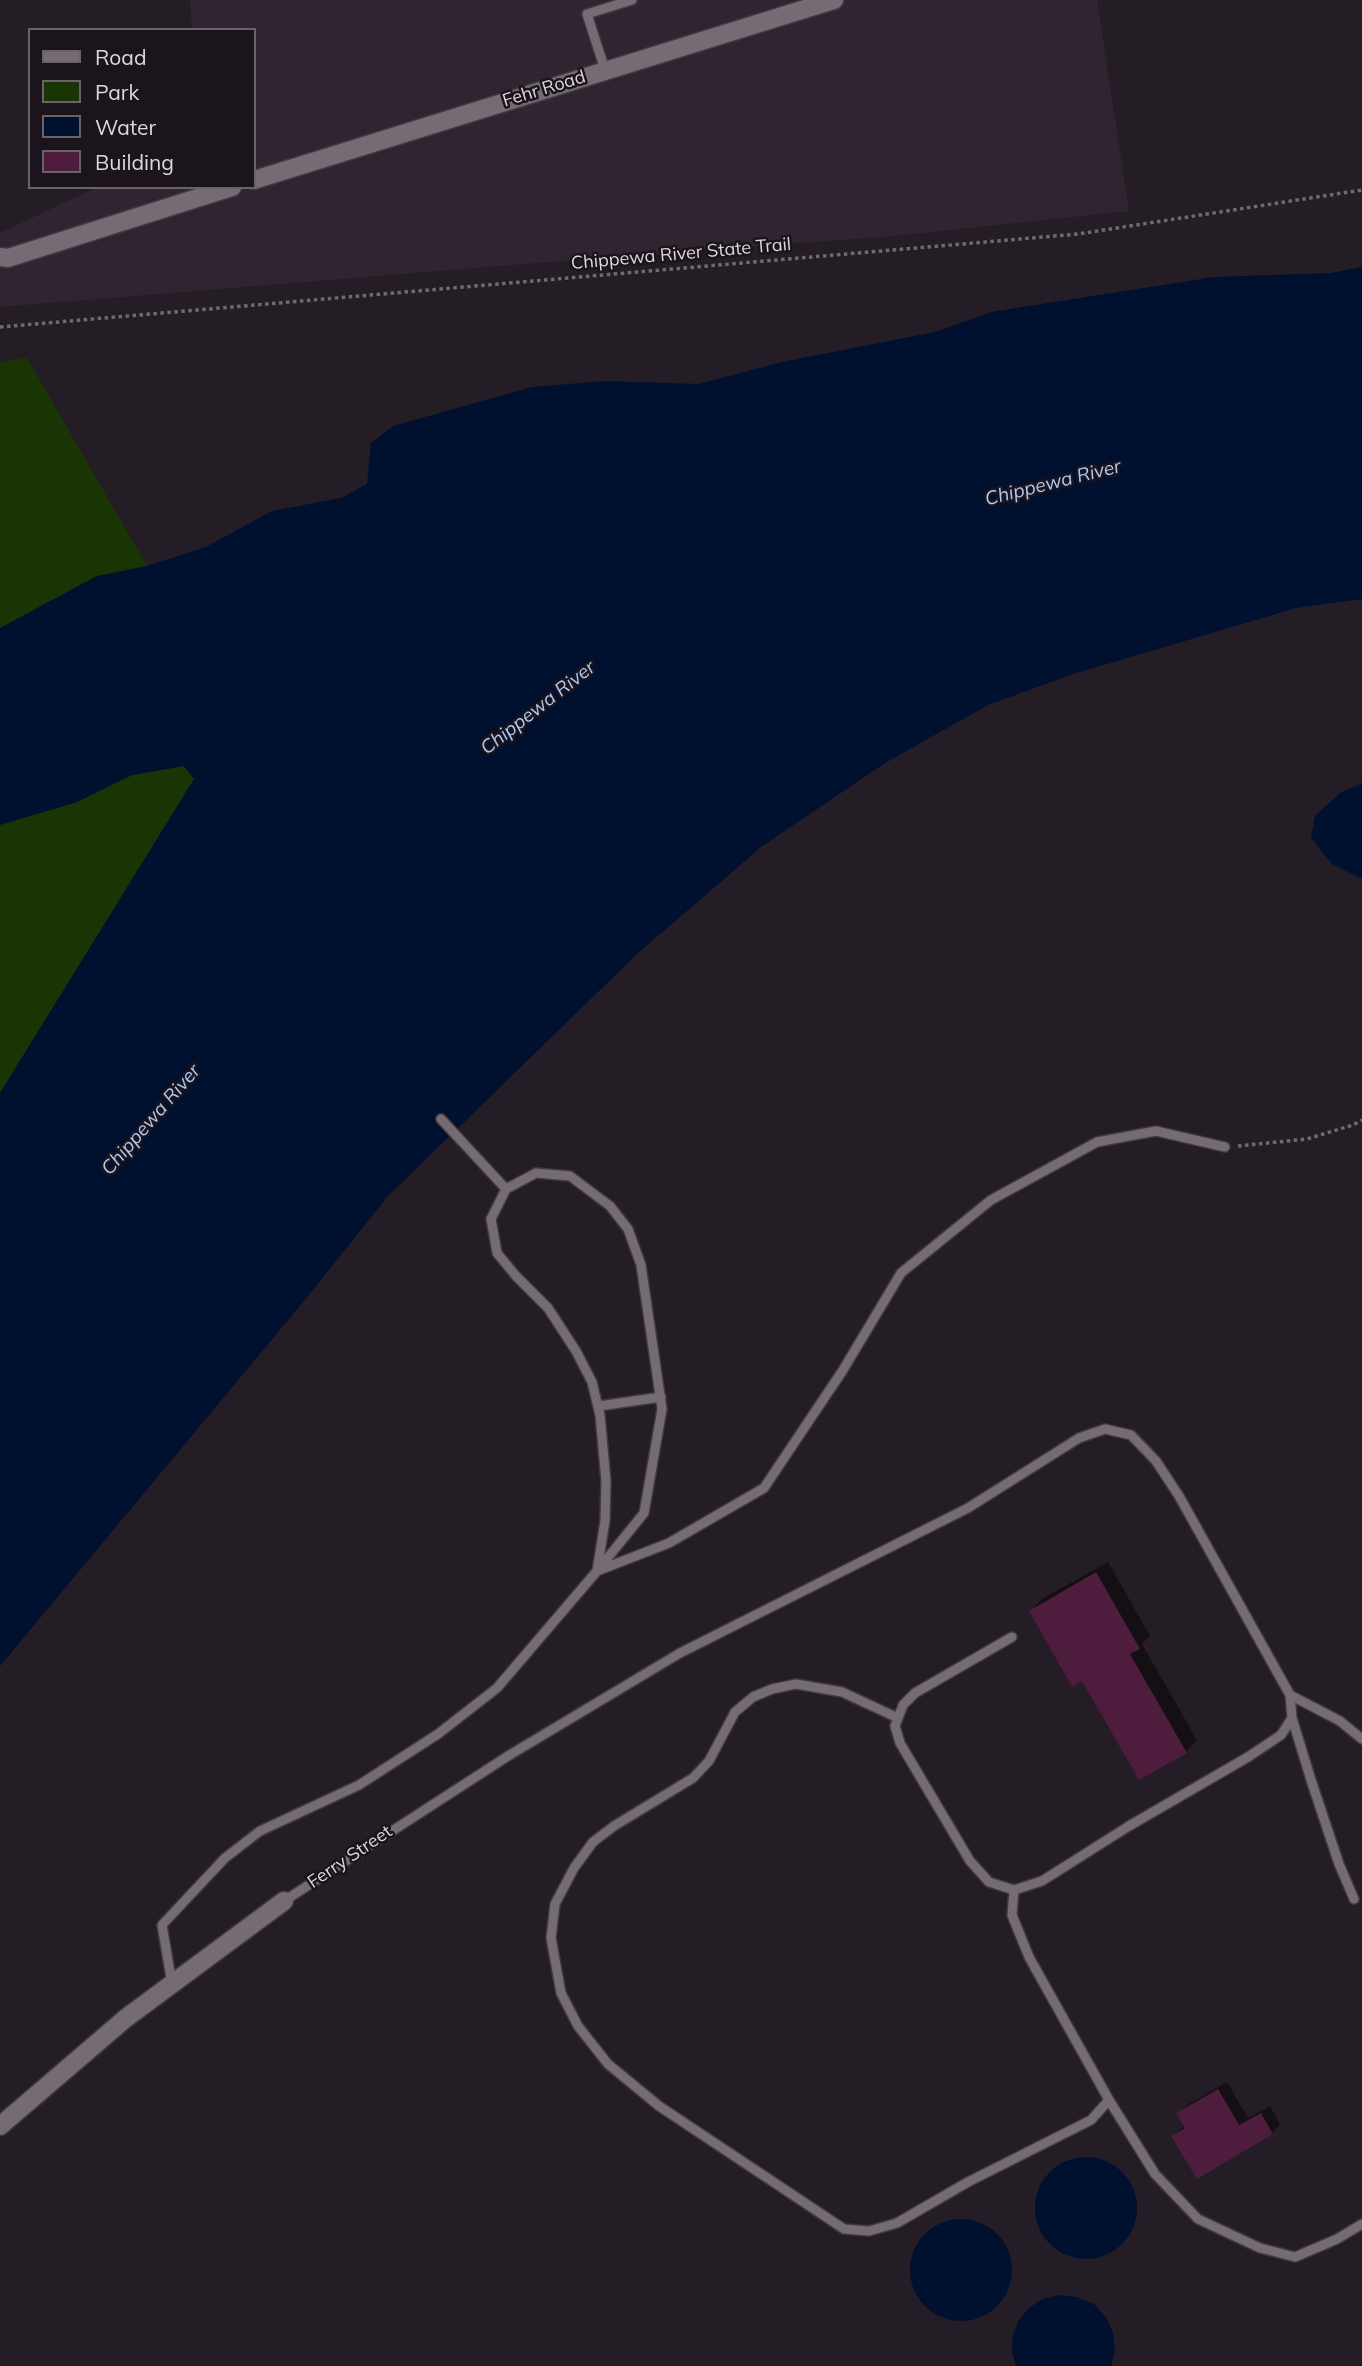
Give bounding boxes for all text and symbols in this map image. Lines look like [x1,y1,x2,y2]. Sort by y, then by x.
legend [28,28,256,189]
text: Road [95,44,146,70]
street label: Fehr Road [500,66,588,112]
text: Park [95,79,139,105]
text: Water [95,114,156,140]
text: Building [95,149,174,175]
street label: Chippewa River State Trail [570,234,792,274]
water label: Chippewa River [983,455,1123,511]
water label: Chippewa River [476,656,600,760]
water label: Chippewa River [97,1060,205,1180]
street label: Ferry Street [304,1821,396,1893]

